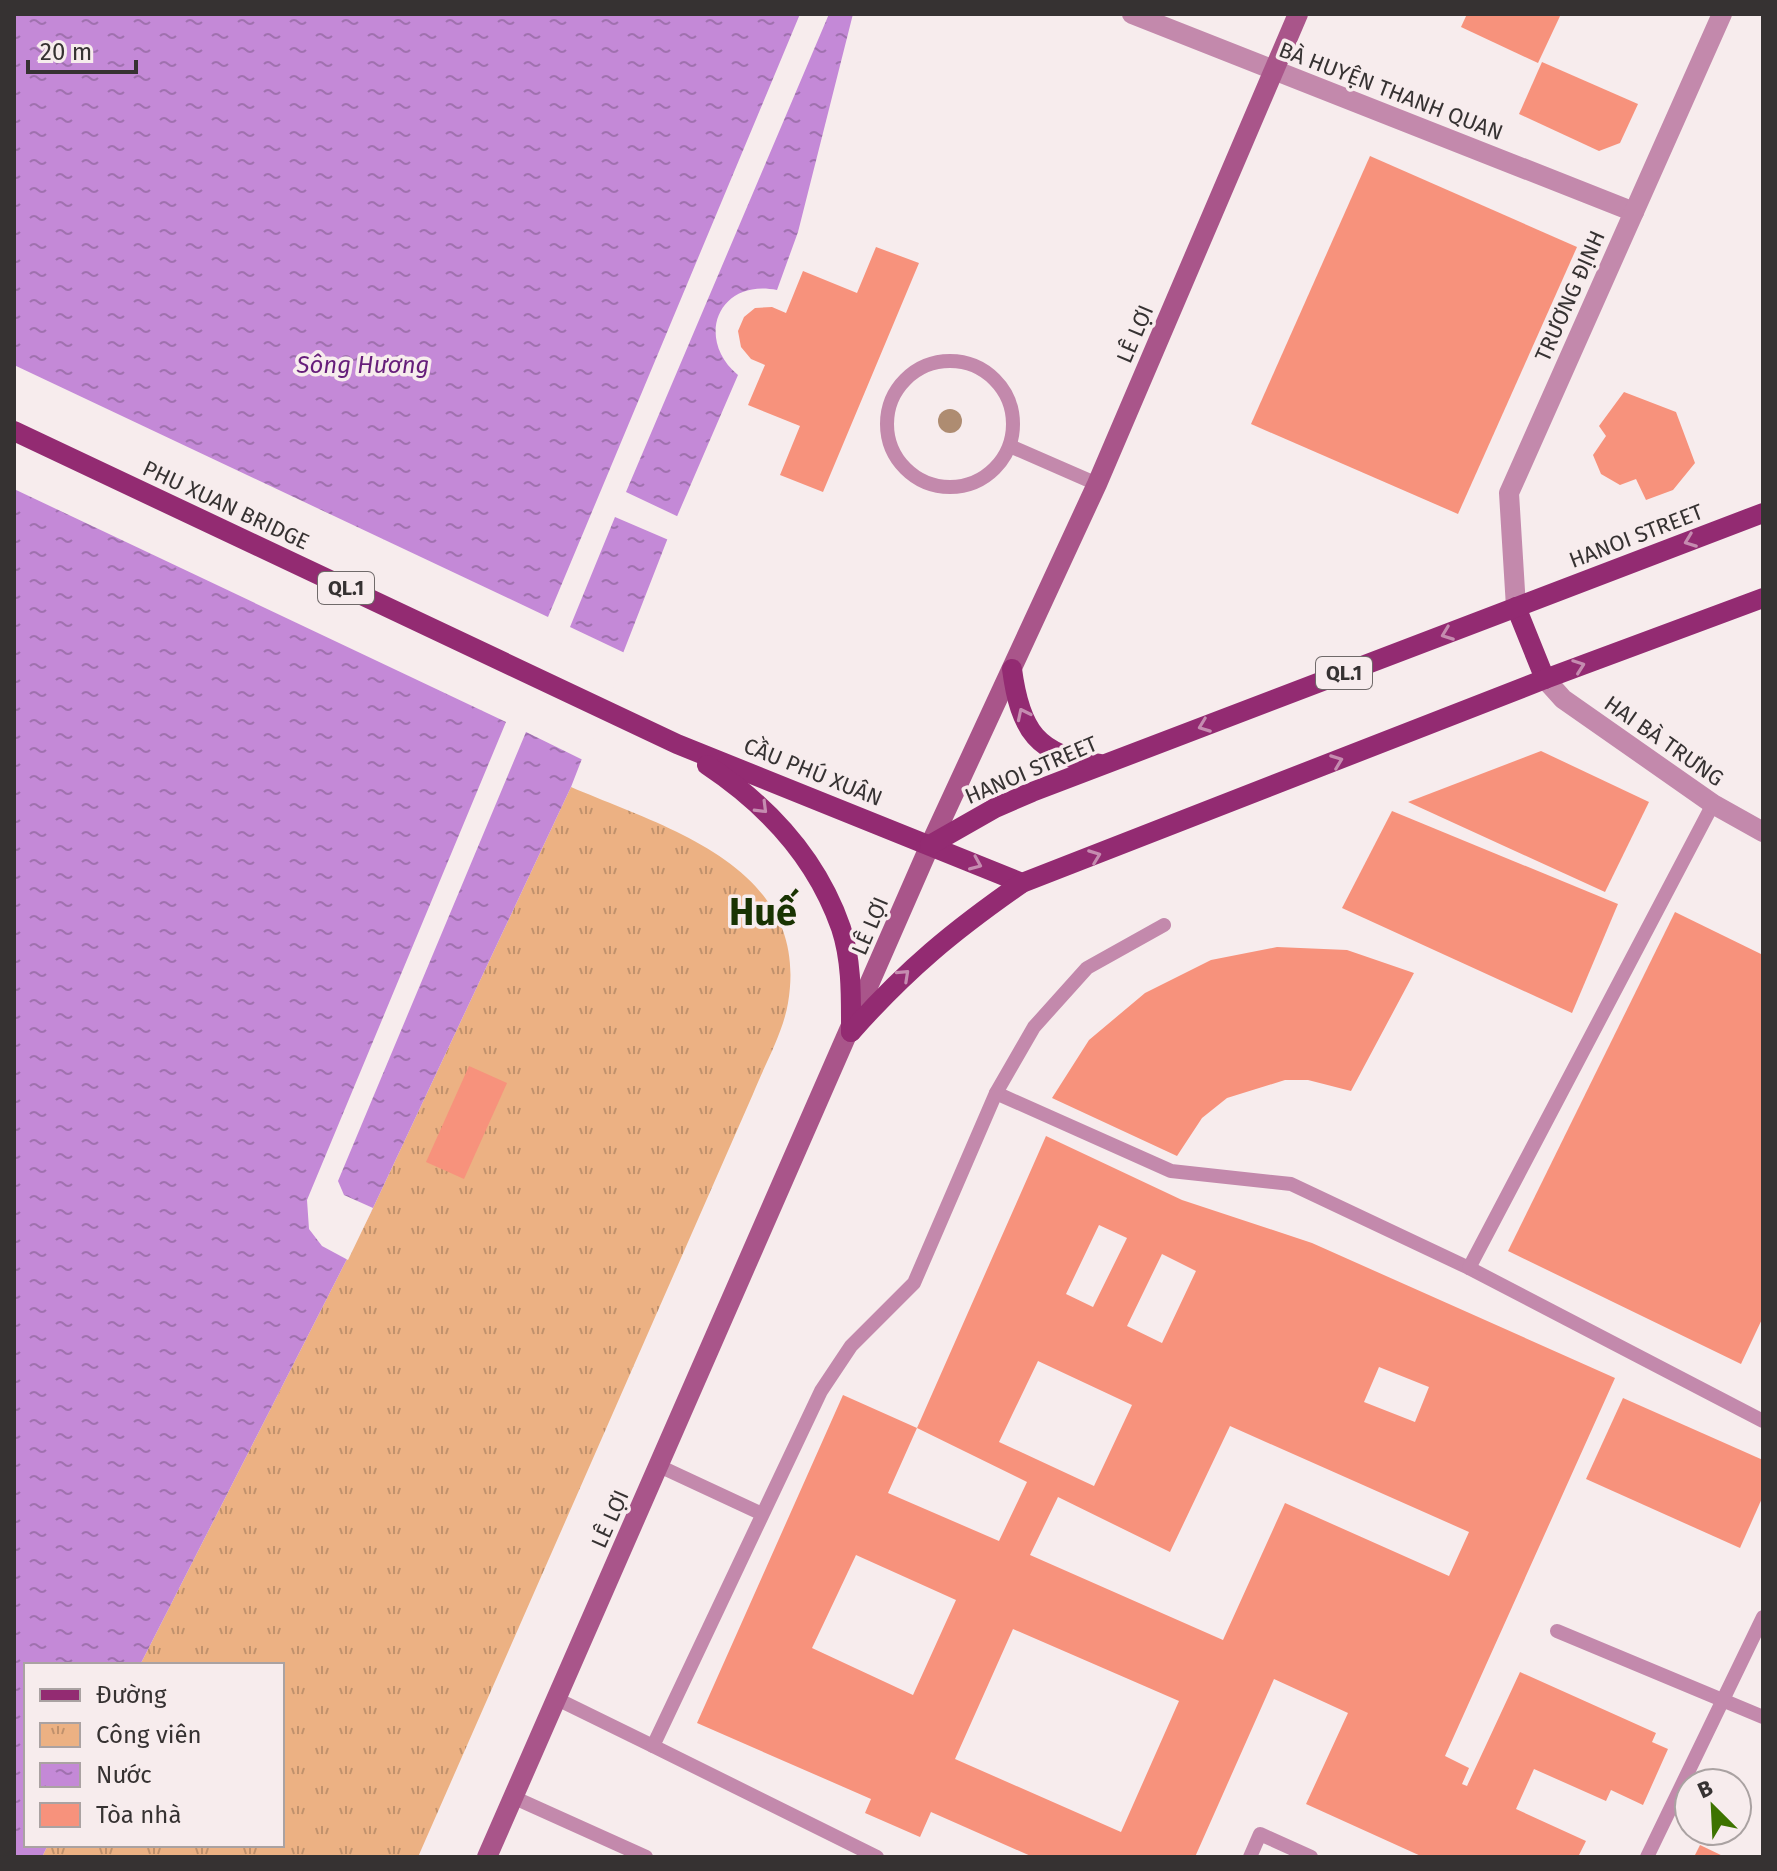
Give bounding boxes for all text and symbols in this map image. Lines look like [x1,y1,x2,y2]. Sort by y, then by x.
scale bar [28,24,136,74]
street label: BÀ HUYỆN THANH QUAN [1275,36,1507,146]
text: 20 m [40,38,92,66]
street label: TRƯƠNG ĐỊNH [1529,226,1611,366]
street label: LÊ LỢI [1111,301,1159,367]
water label: Sông Hương [295,351,430,379]
street label: PHU XUAN BRIDGE [138,455,314,555]
street label: HANOI STREET [1565,498,1707,574]
one-way arrow [1684,531,1698,548]
road number: QL.1 [318,572,374,604]
one-way arrow [1441,624,1455,641]
road number: QL.1 [1316,657,1372,689]
one-way arrow [1571,660,1585,676]
street label: HAI BÀ TRƯNG [1599,690,1729,792]
one-way arrow [1017,708,1032,722]
one-way arrow [1198,716,1212,733]
street label: CẦU PHÚ XUÂN [740,730,887,812]
street label: HANOI STREET [961,730,1102,810]
one-way arrow [1329,754,1343,770]
one-way arrow [752,799,767,813]
one-way arrow [1087,849,1101,865]
one-way arrow [968,854,982,870]
district label: Huế [729,888,799,935]
street label: LÊ LỢI [846,893,894,959]
one-way arrow [895,969,909,984]
street label: LÊ LỢI [585,1486,635,1552]
legend [24,1663,284,1847]
text: Đường [96,1681,167,1709]
text: Công viên [96,1721,202,1749]
text: Nước [96,1761,152,1789]
north arrow [1673,1767,1753,1847]
text: B [1693,1774,1717,1804]
text: Tòa nhà [96,1801,181,1829]

